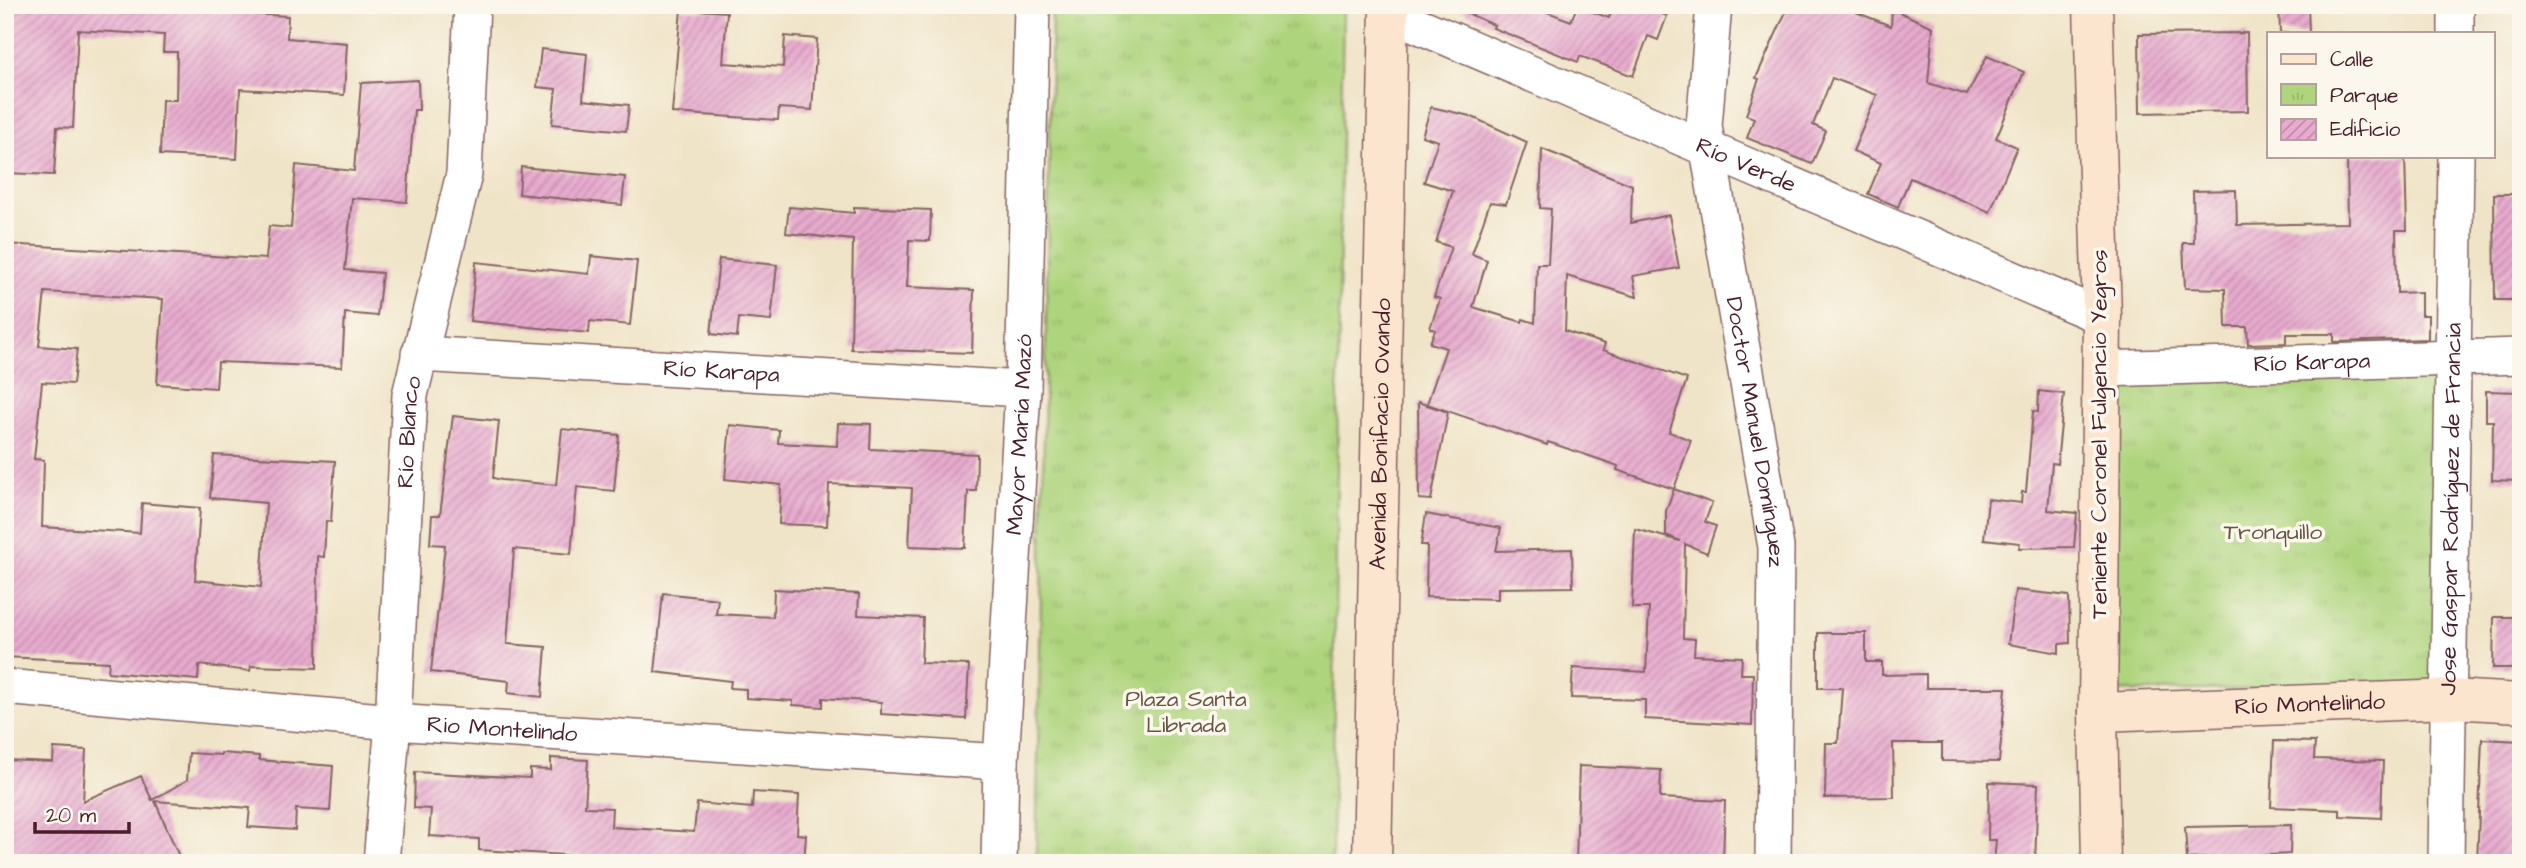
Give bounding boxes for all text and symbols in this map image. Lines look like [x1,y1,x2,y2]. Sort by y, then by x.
legend [2267,32,2494,158]
text: Calle [2330,45,2374,74]
text: Parque [2330,81,2398,110]
text: Edificio [2330,115,2400,144]
street label: Río Verde [1691,130,1801,201]
street label: Teniente Coronel Fulgencio Yegros [2083,249,2116,619]
street label: Doctor Manuel Domínguez [1717,294,1792,568]
street label: Avenida Bonifacio Ovando [1362,298,1399,570]
street label: Jose Gaspar Rodríguez de Francia [2432,322,2470,696]
street label: Mayor María Mazó [998,334,1040,536]
street label: Río Karapa [2253,345,2371,380]
street label: Río Karapa [662,352,781,391]
street label: Río Blanco [389,372,430,489]
park label: Tronquillo [2224,516,2322,548]
park label: Plaza Santa Librada [1125,683,1247,741]
street label: Río Montelindo [2234,685,2386,723]
street label: Rio Montelindo [426,708,578,750]
scale bar [35,791,130,835]
text: 20 m [46,801,97,830]

